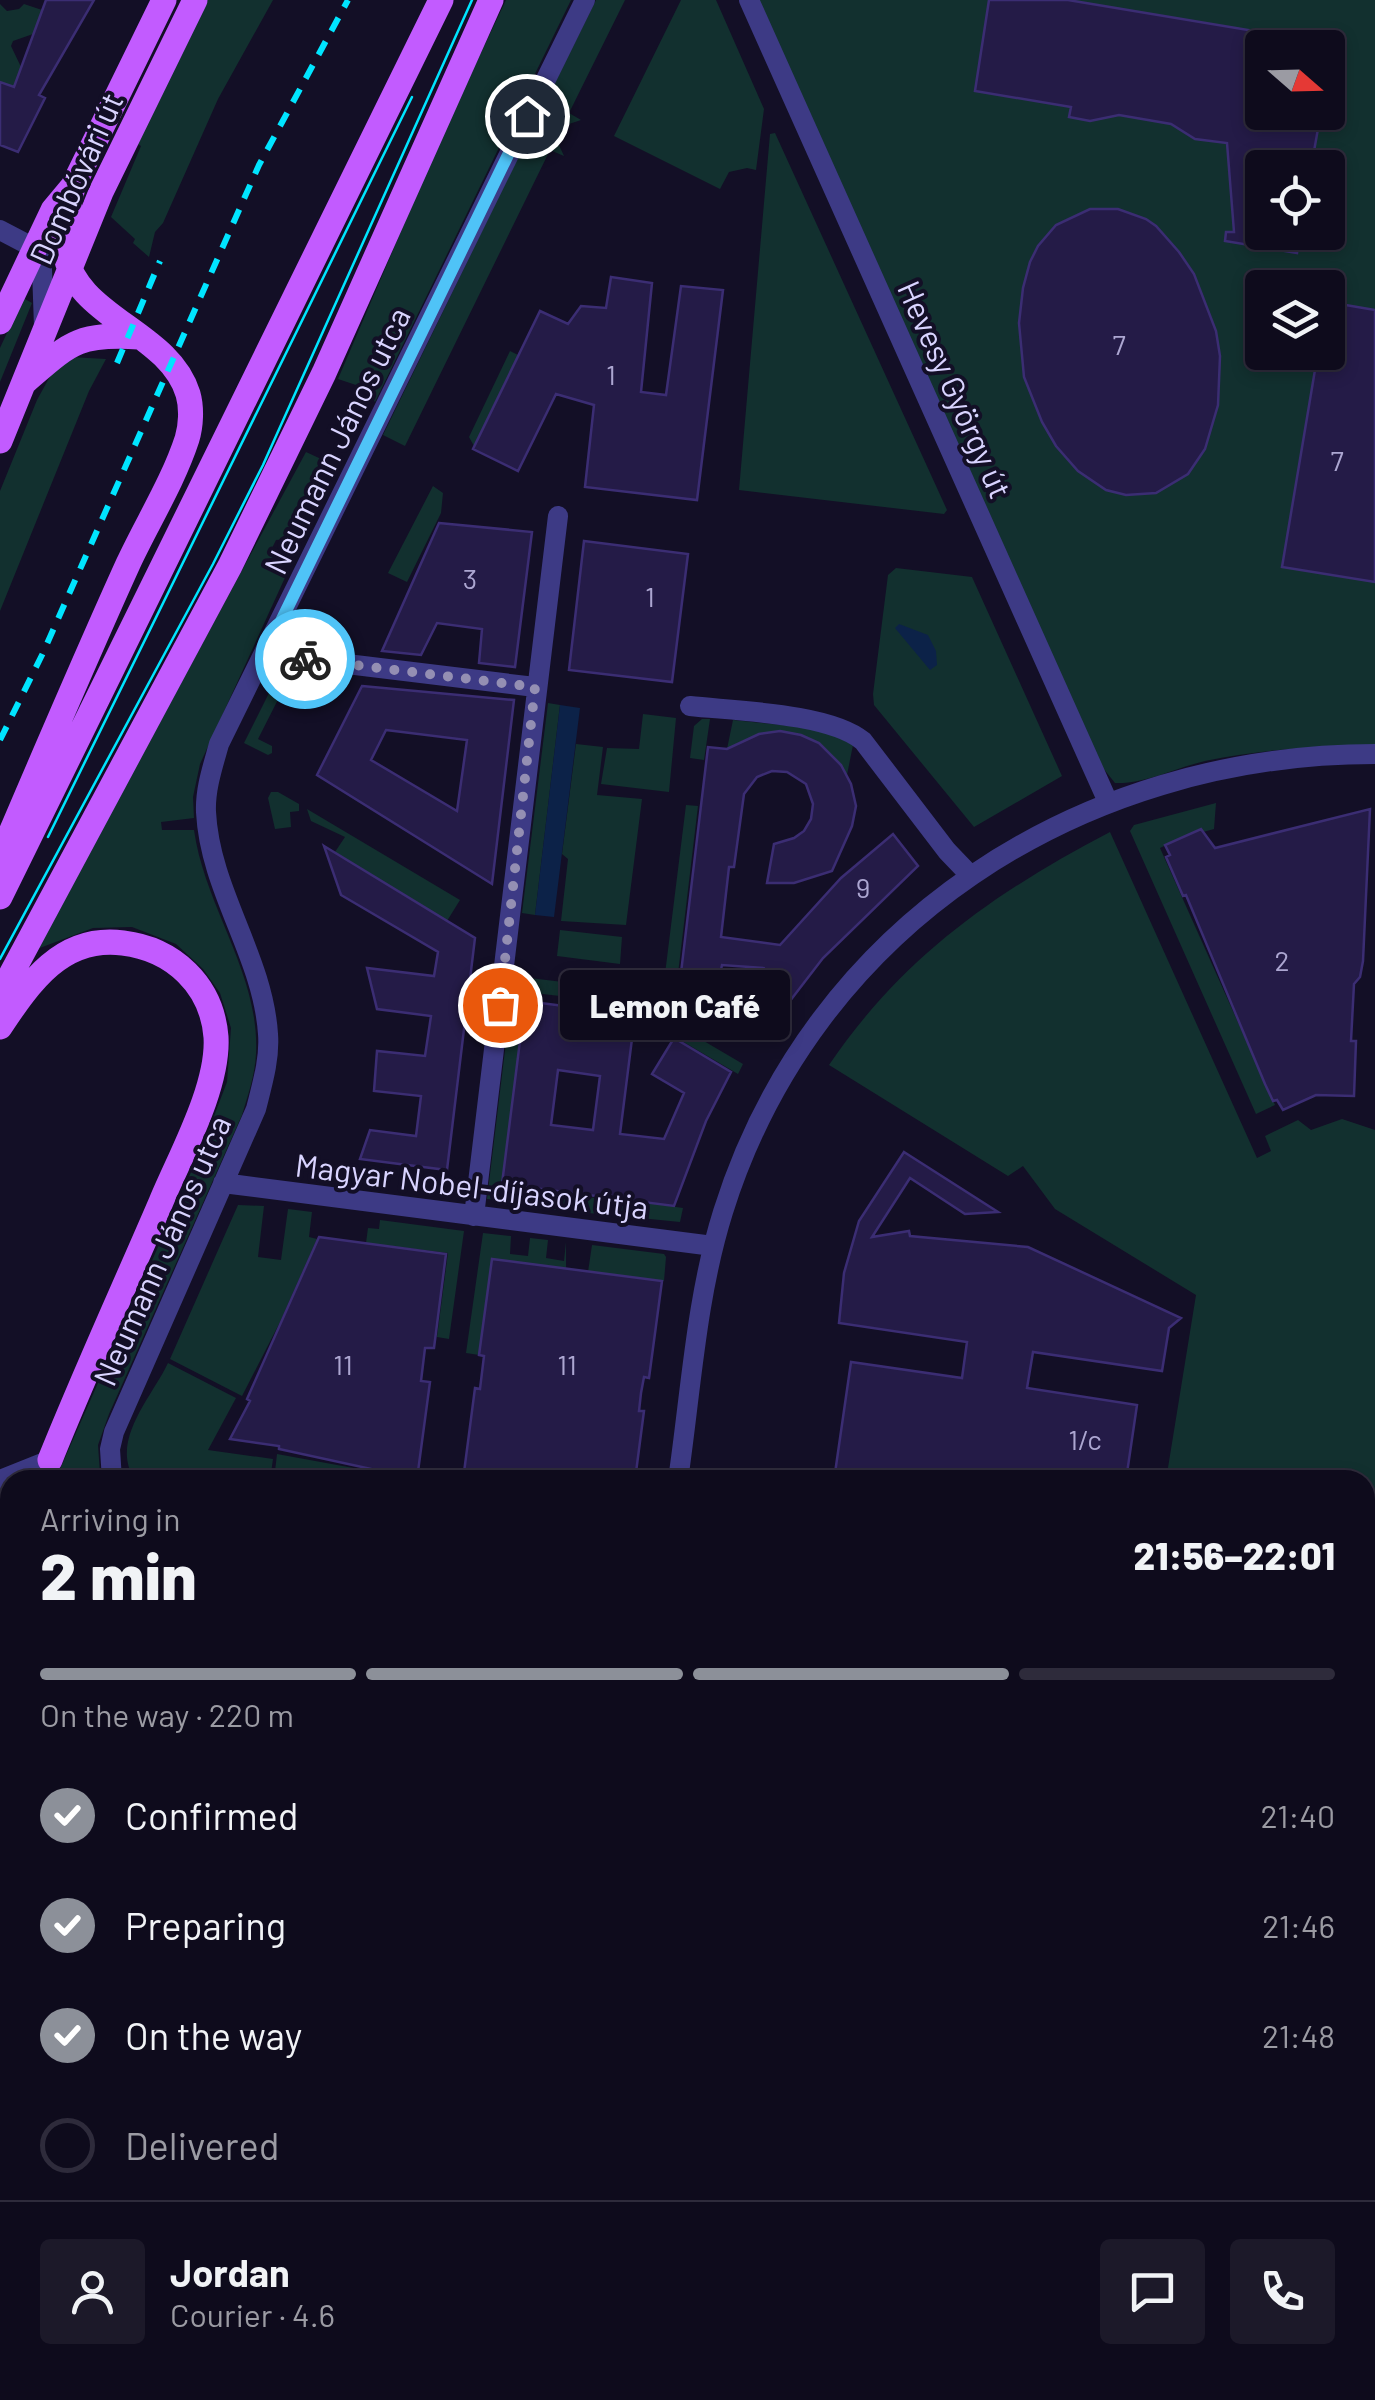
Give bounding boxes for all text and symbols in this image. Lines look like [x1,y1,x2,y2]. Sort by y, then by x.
north arrow [1245,30,1345,130]
map controls [1245,30,1345,370]
pin [485,74,570,159]
street label: Dombóvári út [20,86,130,270]
icon: home [500,89,555,144]
button: locate [1245,150,1345,250]
button: layers [1245,270,1345,370]
street label: Hevesy György út [891,274,1021,504]
street label: Neumann János utca [255,300,417,580]
house number: 7 [1112,327,1126,361]
house number: 1 [606,357,616,391]
house number: 7 [1330,443,1344,477]
house number: 3 [463,561,477,595]
house number: 1 [645,579,655,613]
courier [255,609,355,709]
icon: bike [278,632,333,687]
house number: 9 [856,870,870,904]
house number: 2 [1274,943,1290,977]
pin [458,963,543,1048]
callout: Lemon Café [560,970,790,1040]
icon: bag [473,978,528,1033]
text: Lemon Café [590,986,760,1024]
street label: Neumann János utca [84,1109,238,1391]
street label: Magyar Nobel-díjasok útja [293,1144,651,1226]
house number: 11 [333,1347,353,1381]
house number: 11 [557,1347,577,1381]
house number: 1/c [1068,1422,1102,1456]
text: Arriving in [40,1499,180,1537]
text: 21:56–22:01 [1134,1532,1335,1578]
text: 2 min [40,1535,197,1613]
text: On the way · 220 m [40,1695,294,1733]
icon: check [40,1788,95,1843]
text: Confirmed [125,1792,298,1838]
text: 21:40 [1261,1796,1335,1834]
icon: check [40,1898,95,1953]
text: Preparing [125,1902,286,1948]
text: 21:46 [1262,1906,1335,1944]
icon: check [40,2008,95,2063]
text: On the way [125,2012,302,2058]
text: 21:48 [1262,2016,1335,2054]
text: Delivered [125,2122,279,2168]
button: person [40,2239,145,2344]
button: chat [1100,2239,1205,2344]
button: phone [1230,2239,1335,2344]
text: Jordan [170,2249,290,2295]
text: Courier · 4.6 [170,2295,335,2333]

